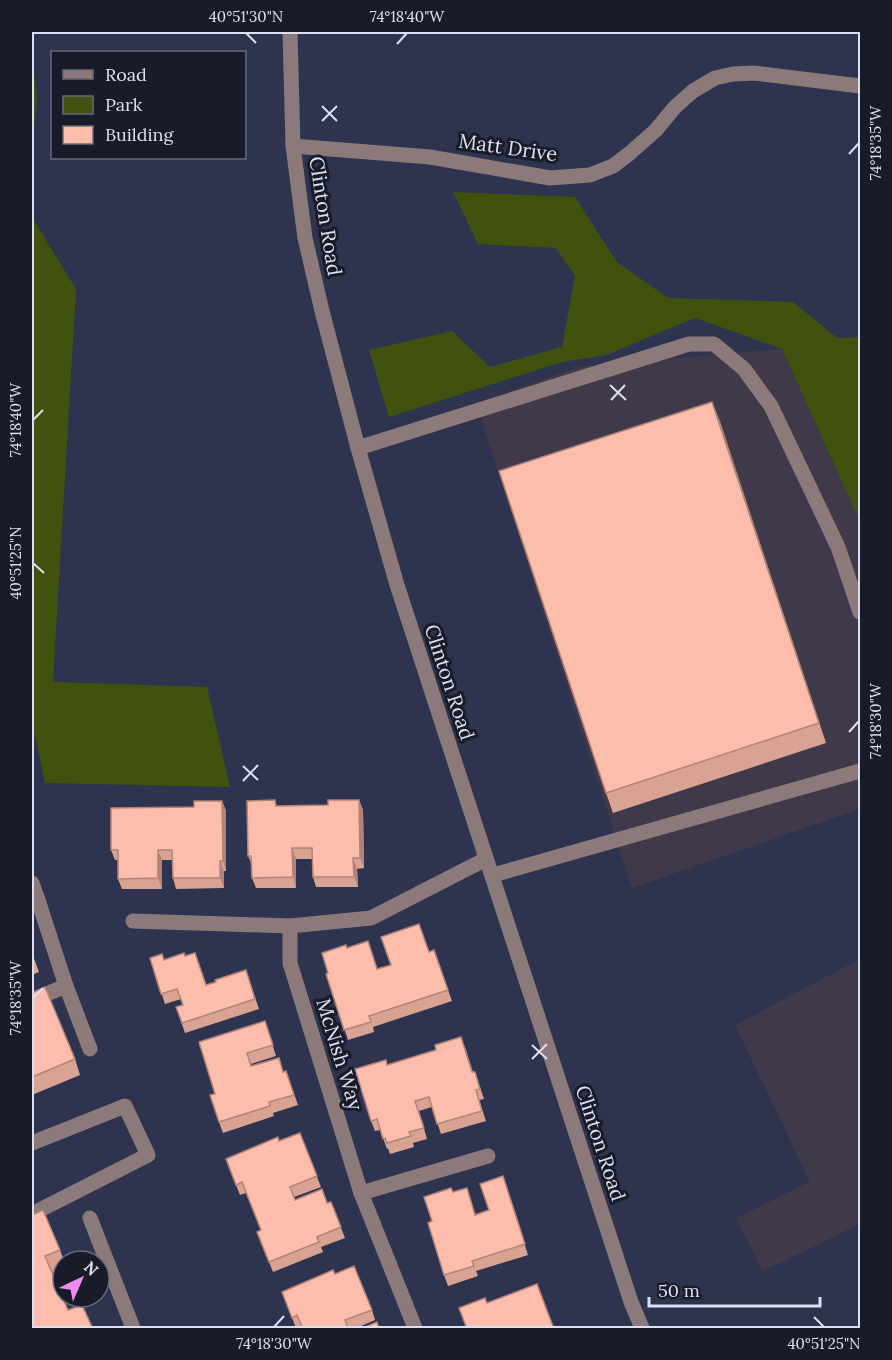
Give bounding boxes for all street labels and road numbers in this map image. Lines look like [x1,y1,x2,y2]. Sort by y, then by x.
street label: Matt Drive [457,128,559,166]
street label: Clinton Road [304,155,348,277]
street label: Clinton Road [420,621,480,743]
street label: McNish Way [311,995,369,1113]
street label: Clinton Road [571,1082,631,1204]

